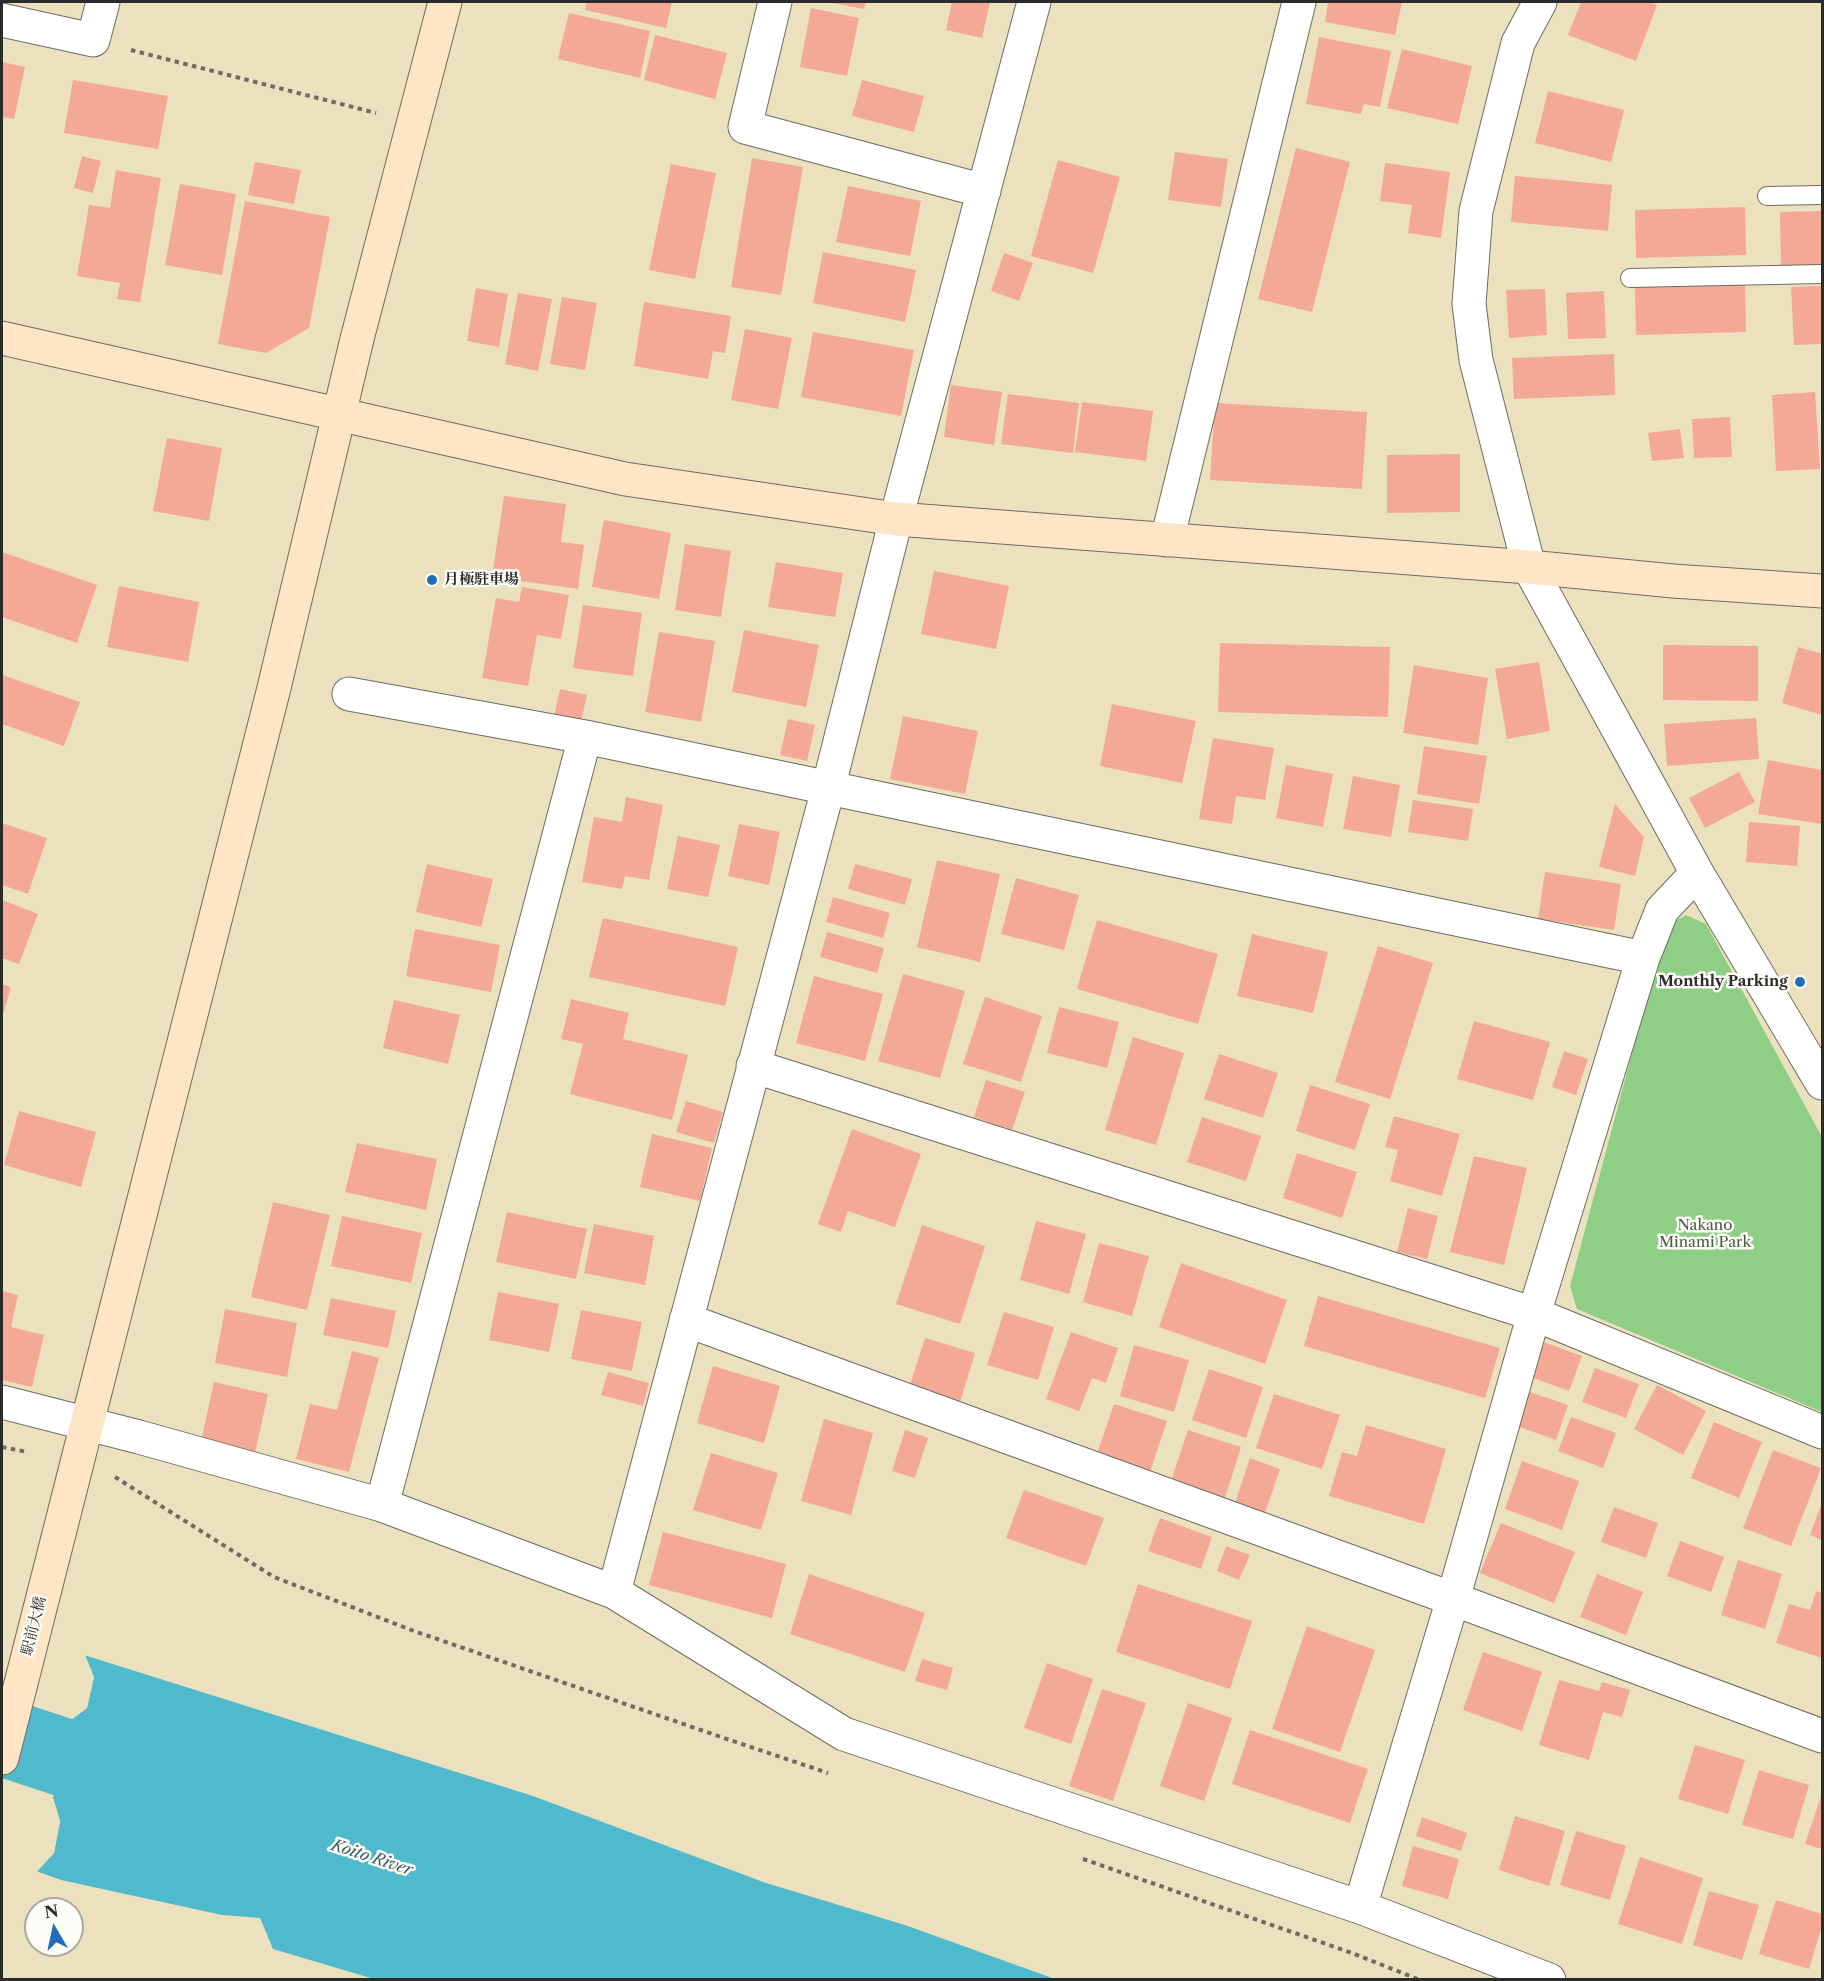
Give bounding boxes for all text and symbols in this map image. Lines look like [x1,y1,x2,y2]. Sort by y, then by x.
place label: 月極駐車場 [444,571,519,589]
marker: 月極駐車場 [425,573,439,587]
place label: Monthly Parking [1658,973,1788,991]
marker: Monthly Parking [1793,975,1807,989]
park label: Nakano Minami Park [1659,1217,1751,1252]
street label: 駅前大橋 [18,1595,50,1657]
water label: Koito River [329,1836,415,1880]
north arrow [24,1897,84,1957]
text: N [43,1900,60,1922]

